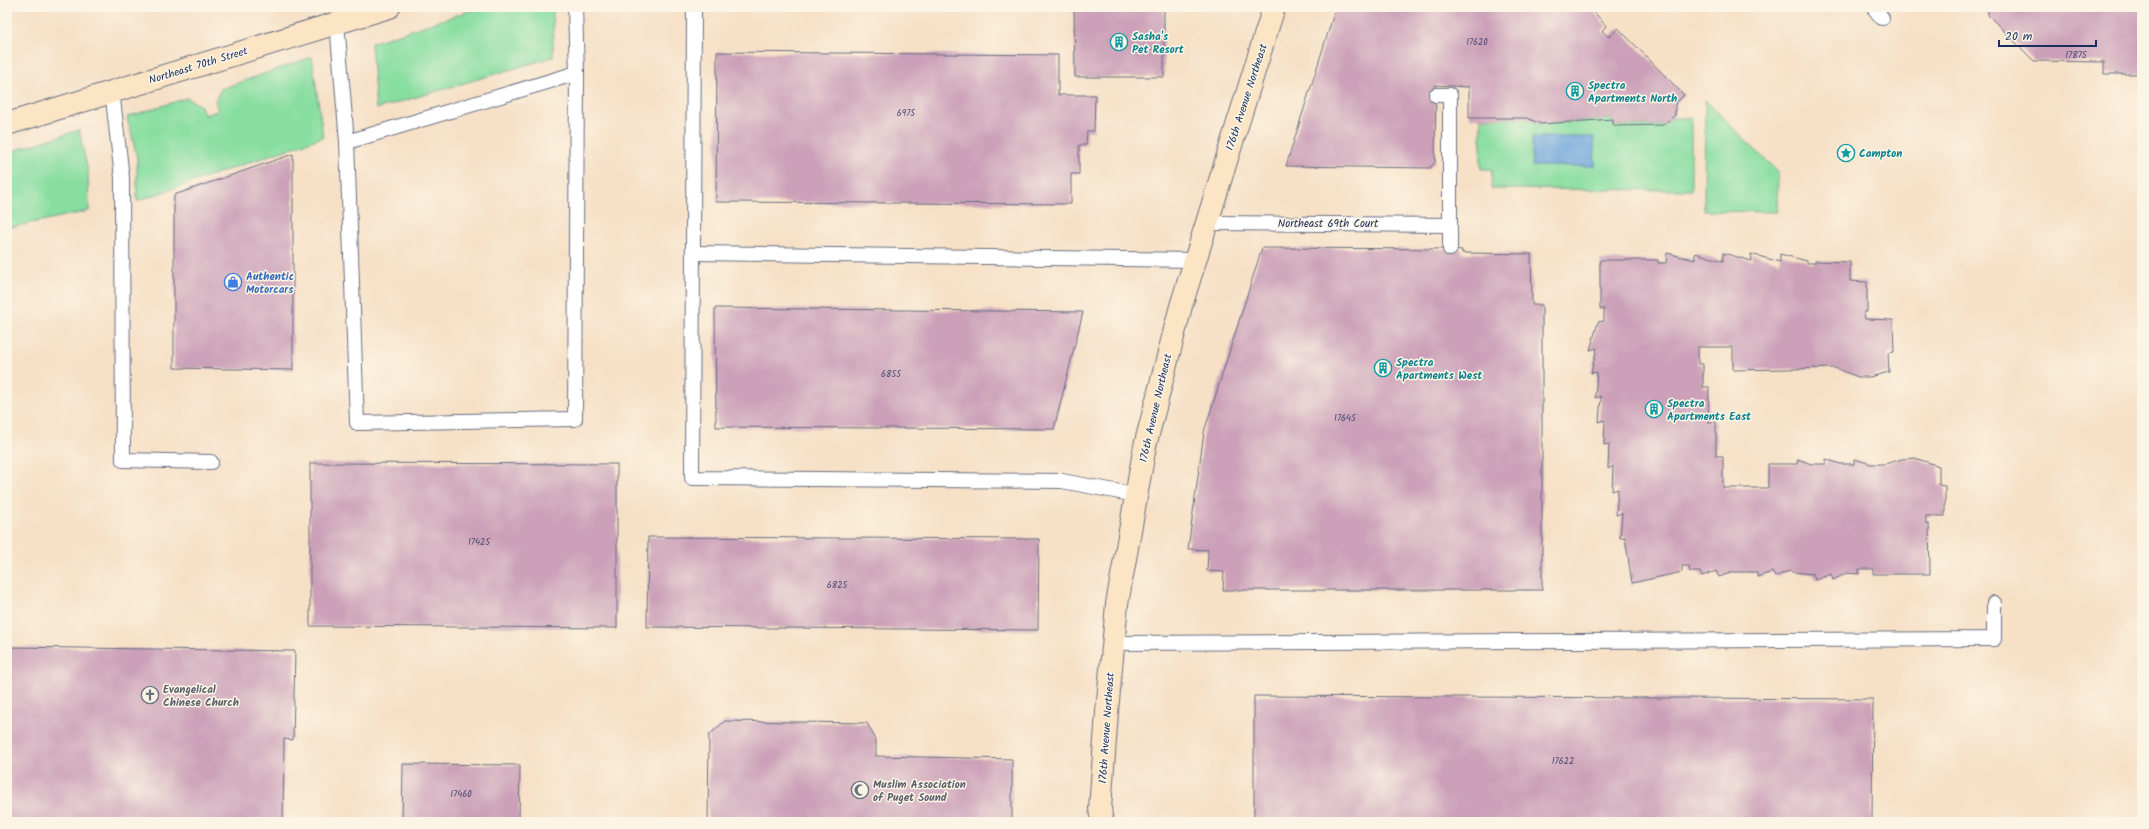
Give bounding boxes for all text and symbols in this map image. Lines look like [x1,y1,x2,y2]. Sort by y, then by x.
scale bar [1999,22,2096,48]
text: 20 m [2005,27,2033,46]
place label: Sasha's Pet Resort [1132,28,1185,59]
building icon: Sasha's Pet Resort [1109,32,1129,52]
house number: 17620 [1466,35,1488,50]
street label: 176th Avenue Northeast [1221,41,1273,153]
street label: Northeast 70th Street [147,42,251,90]
house number: 17875 [2065,48,2088,63]
place label: Spectra Apartments North [1588,77,1677,108]
building icon: Spectra Apartments North [1565,81,1585,101]
house number: 6975 [897,106,916,121]
place icon: Campton [1836,143,1856,163]
place label: Campton [1859,145,1902,163]
street label: Northeast 69th Court [1278,215,1379,233]
place label: Authentic Motorcars [246,268,294,299]
shop icon: Authentic Motorcars [223,272,243,292]
street label: 176th Avenue Northeast [1135,351,1177,464]
place label: Spectra Apartments West [1396,354,1483,385]
building icon: Spectra Apartments West [1373,358,1393,378]
house number: 6855 [881,367,902,382]
place label: Spectra Apartments East [1667,395,1752,426]
building icon: Spectra Apartments East [1644,399,1664,419]
house number: 17645 [1334,411,1357,426]
house number: 17425 [468,535,491,550]
house number: 6825 [827,578,848,593]
street label: 176th Avenue Northeast [1094,671,1120,784]
place label: Evangelical Chinese Church [163,681,239,712]
church icon: Evangelical Chinese Church [140,685,160,705]
house number: 17622 [1552,754,1574,769]
place label: Muslim Association of Puget Sound [873,776,966,807]
mosque icon: Muslim Association of Puget Sound [850,780,870,800]
house number: 17460 [450,787,472,802]

